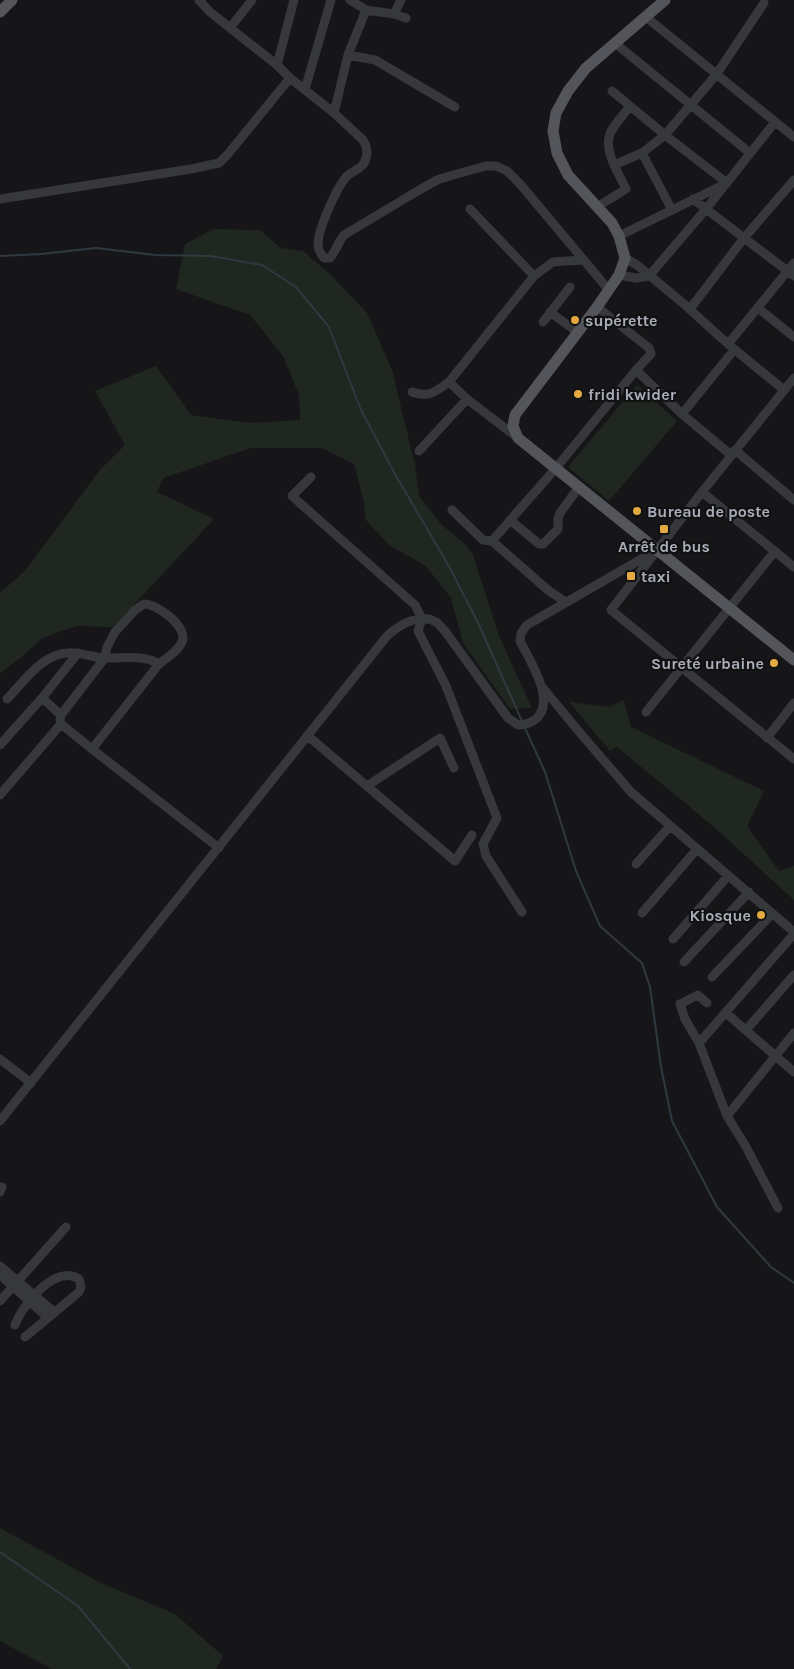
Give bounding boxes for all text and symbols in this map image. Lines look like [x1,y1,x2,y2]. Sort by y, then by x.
place label: supérette [585,311,658,330]
marker: supérette [569,314,581,326]
place label: fridi kwider [588,385,677,404]
marker: fridi kwider [572,388,584,400]
place label: Bureau de poste [647,502,770,521]
marker: Bureau de poste [631,505,643,517]
marker: Arrêt de bus [658,523,670,535]
place label: Arrêt de bus [618,537,710,556]
place label: taxi [641,567,671,586]
marker: taxi [625,570,637,582]
place label: Sureté urbaine [651,654,764,673]
marker: Sureté urbaine [768,657,780,669]
place label: Kiosque [690,906,751,925]
marker: Kiosque [755,909,767,921]

